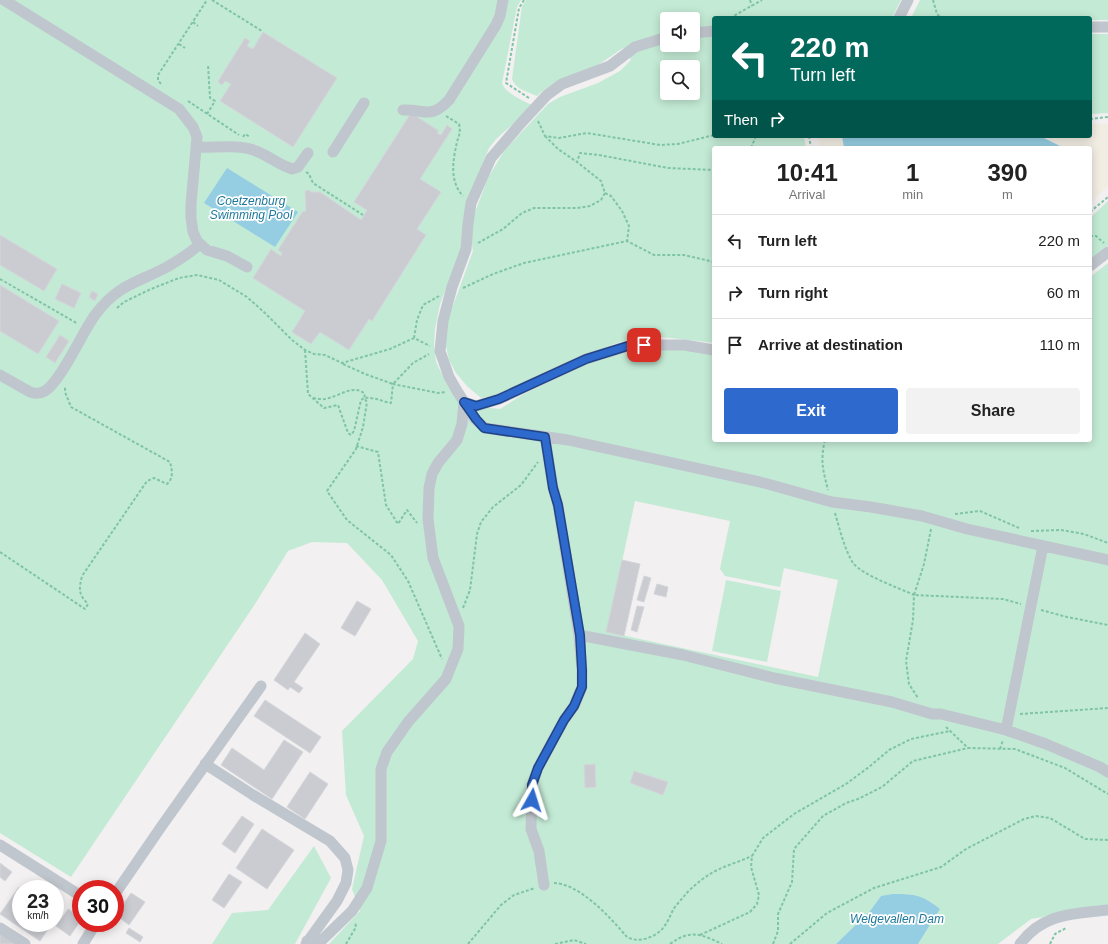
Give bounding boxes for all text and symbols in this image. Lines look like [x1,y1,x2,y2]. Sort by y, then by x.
map controls [660,12,700,100]
button: sound [660,12,700,52]
icon: left [724,32,776,84]
text: 220 m [790,32,869,63]
button: search [660,60,700,100]
text: Turn left [790,65,855,85]
icon: right [766,108,788,130]
text: Then [724,111,758,128]
text: 10:41 [776,159,838,186]
text: 1 [906,159,919,186]
text: 390 [988,159,1028,186]
text: Arrival [789,187,826,202]
text: min [902,187,923,202]
text: m [1002,187,1013,202]
water label: Coetzenburg Swimming Pool [210,194,293,222]
icon: left [724,230,746,252]
text: Turn left [758,232,817,249]
text: 220 m [1038,232,1080,249]
icon: right [724,282,746,304]
text: Turn right [758,284,828,301]
text: 60 m [1047,284,1080,301]
pin [627,328,661,362]
icon: arrive [633,334,655,356]
icon: arrive [724,334,746,356]
text: Arrive at destination [758,336,903,353]
text: 110 m [1039,336,1080,353]
button: Exit [724,388,898,434]
button: Share [906,388,1080,434]
position arrow [511,779,553,821]
speed limit sign: 30 [72,880,124,932]
text: 23 [27,890,49,912]
text: km/h [27,910,49,921]
water label: Welgevallen Dam [850,912,944,926]

